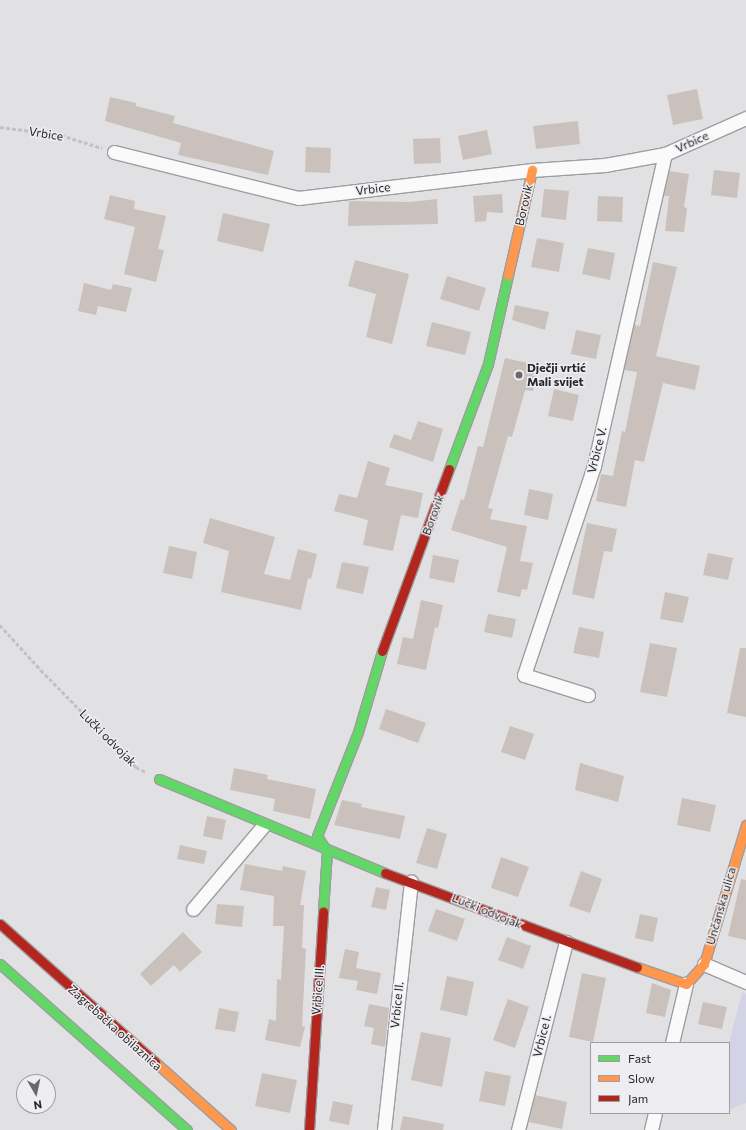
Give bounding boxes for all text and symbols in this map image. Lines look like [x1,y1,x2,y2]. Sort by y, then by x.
street label: Vrbice [28,124,64,144]
street label: Vrbice [673,128,711,156]
street label: Vrbice [355,180,391,198]
street label: Borovik [512,183,536,227]
place label: Dječji vrtić Mali svijet [527,361,586,389]
marker: Dječji vrtić Mali svijet [514,370,524,380]
street label: Vrbice V. [584,425,610,475]
street label: Borovik [419,493,447,537]
street label: Lučki odvojak [77,707,139,769]
street label: Unčanska ulica [703,865,739,947]
street label: Lučki odvojak [450,890,524,932]
street label: Vrbice III. [309,965,327,1015]
street label: Vrbice II. [387,981,407,1029]
street label: Zagrebačka obilaznica [65,982,165,1074]
street label: Vrbice I. [530,1013,554,1059]
legend [590,1042,730,1114]
text: Fast [628,1051,651,1065]
text: Slow [628,1071,655,1085]
north arrow [16,1074,56,1114]
text: Jam [628,1091,648,1105]
text: N [33,1098,43,1112]

